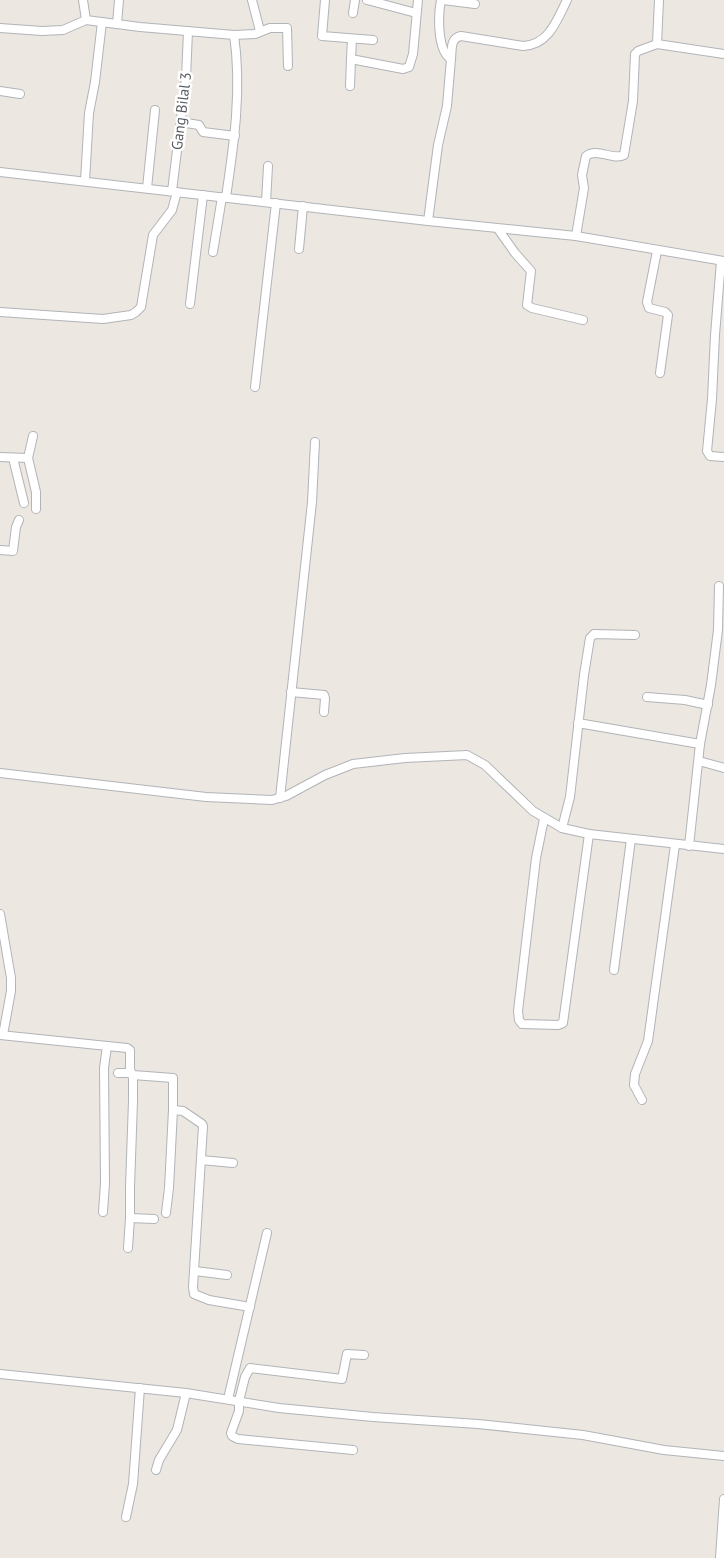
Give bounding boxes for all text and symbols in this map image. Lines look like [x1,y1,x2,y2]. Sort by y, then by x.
street label: Gang Bilal 3 [167,71,195,151]

